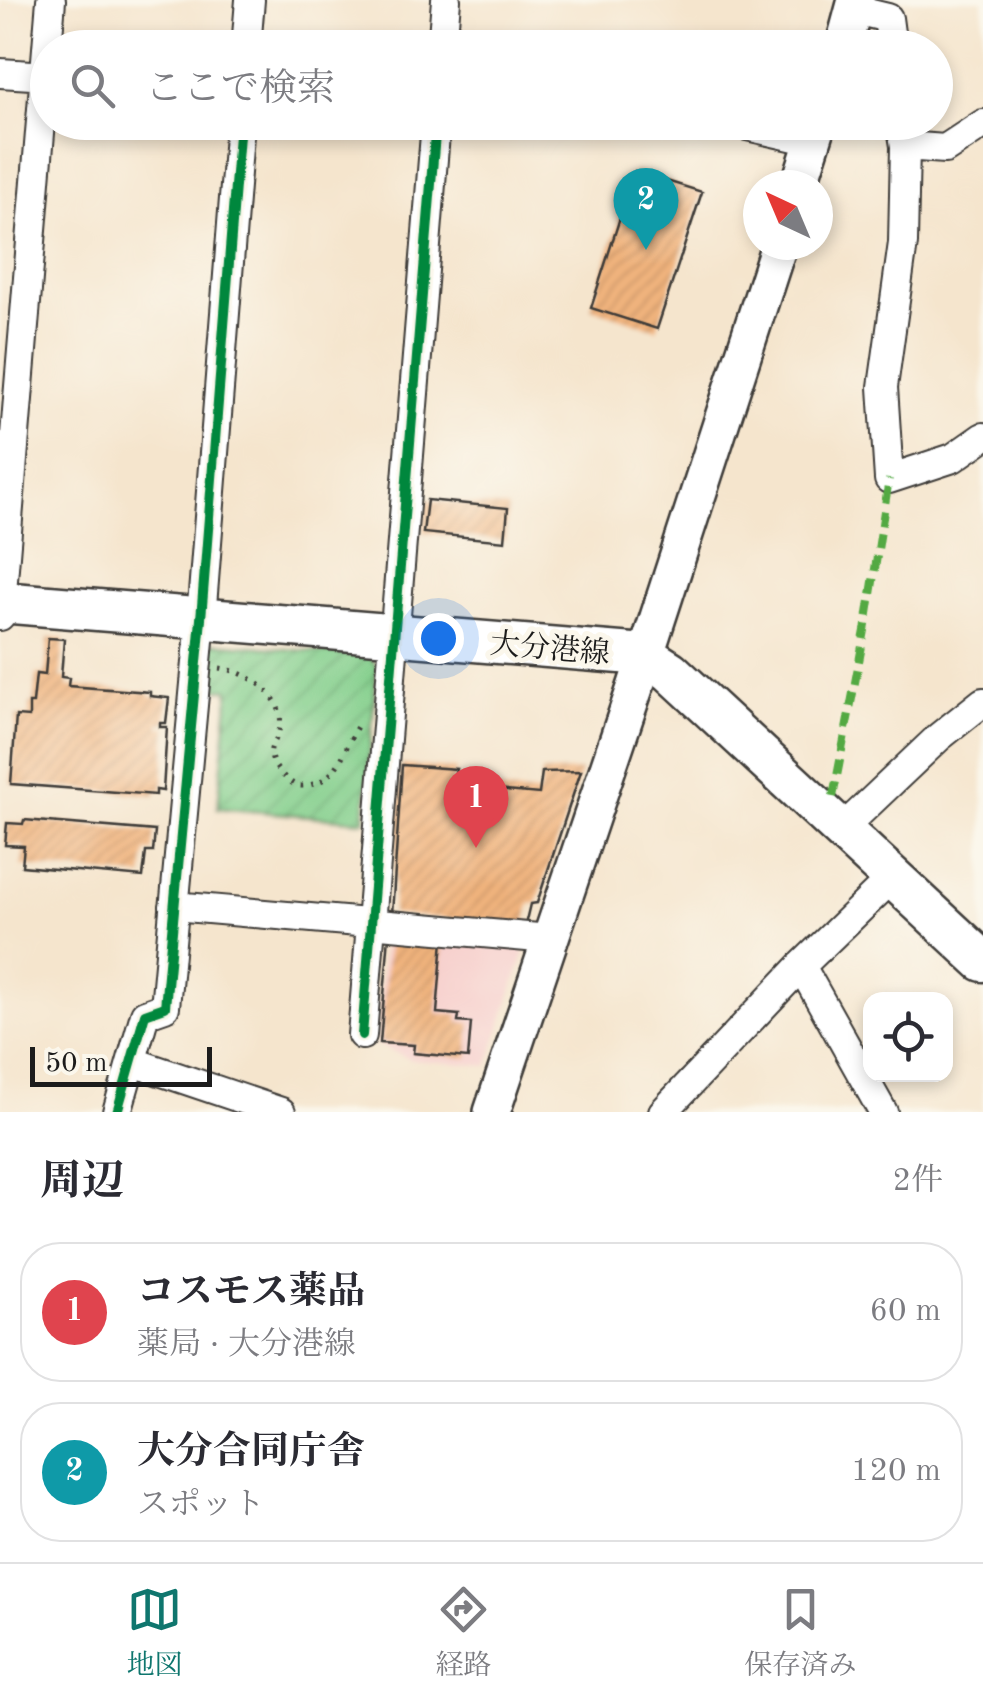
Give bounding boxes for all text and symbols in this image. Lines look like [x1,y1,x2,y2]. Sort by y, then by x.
search box [30,30,953,140]
icon: search [65,58,120,113]
text: ここで検索 [145,71,335,109]
pin: 2 [614,168,678,250]
north arrow [743,170,833,260]
your location [413,613,464,664]
street label: 大分港線 [489,627,611,670]
pin: 1 [444,766,508,848]
map controls [863,992,953,1082]
button: locate [863,992,953,1082]
scale bar [30,1042,212,1086]
text: 50 m [45,1050,108,1078]
text: 周辺 [40,1162,124,1204]
text: 2件 [892,1166,943,1198]
text: コスモス薬品 [137,1274,365,1312]
text: 1 [65,1296,84,1328]
text: 60 m [870,1296,941,1328]
text: 薬局 · 大分港線 [137,1330,356,1362]
text: 大分合同庁舎 [137,1434,365,1472]
text: 2 [65,1456,84,1488]
text: 120 m [851,1456,941,1488]
text: スポット [137,1490,265,1522]
tab: 地図 [126,1582,183,1685]
tab: 経路 [435,1582,492,1685]
tab: 保存済み [744,1582,857,1685]

